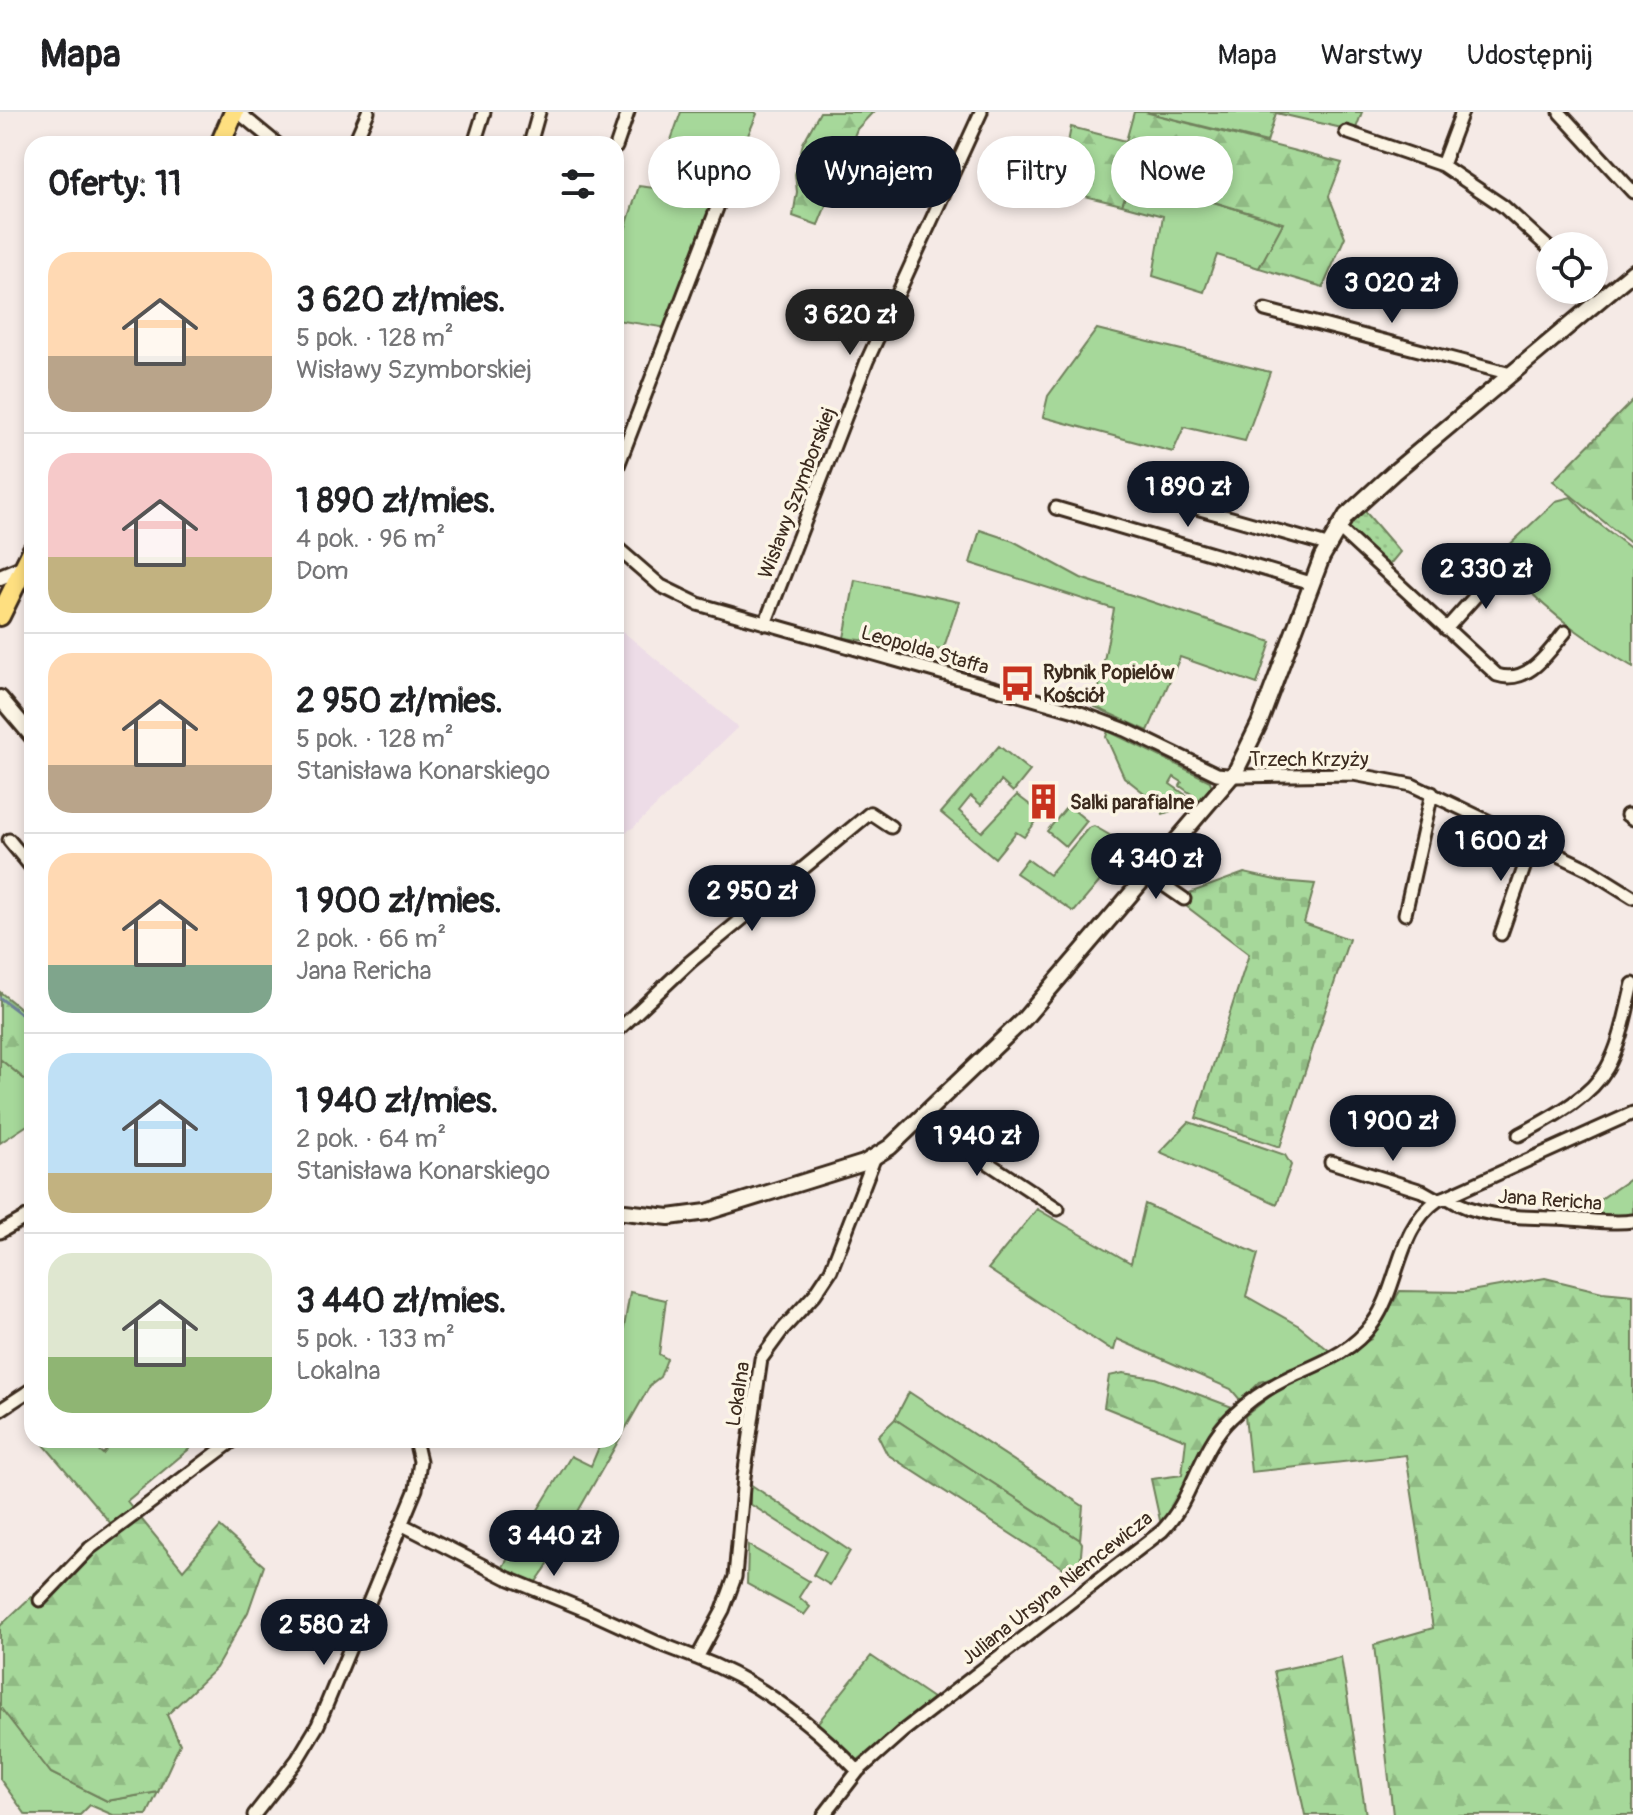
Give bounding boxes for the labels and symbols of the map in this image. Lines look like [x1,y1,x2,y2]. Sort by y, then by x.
pin: 3 020 zł [1309,257,1475,325]
pin: 3 620 zł [767,289,933,357]
street label: Wisławy Szymborskiej [753,404,841,582]
pin: 1 890 zł [1105,461,1271,529]
pin: 2 330 zł [1403,543,1569,611]
street label: Leopolda Staffa [858,620,992,680]
place label: Rybnik Popielów Kościół [1043,660,1175,708]
bus stop icon: Rybnik Popielów Kościół [998,664,1036,702]
street label: Trzech Krzyży [1250,747,1369,772]
building icon: Salki parafialne [1025,783,1063,821]
place label: Salki parafialne [1070,790,1195,815]
pin: 1 600 zł [1418,815,1584,883]
pin: 4 340 zł [1073,833,1239,901]
pin: 2 950 zł [669,865,835,933]
pin: 1 900 zł [1310,1095,1476,1163]
pin: 1 940 zł [894,1110,1060,1178]
street label: Jana Rericha [1497,1184,1603,1216]
street label: Lokalna [721,1360,755,1428]
street label: Juliana Ursyna Niemcewicza [956,1506,1158,1670]
pin: 3 440 zł [471,1510,637,1578]
pin: 2 580 zł [241,1599,407,1667]

